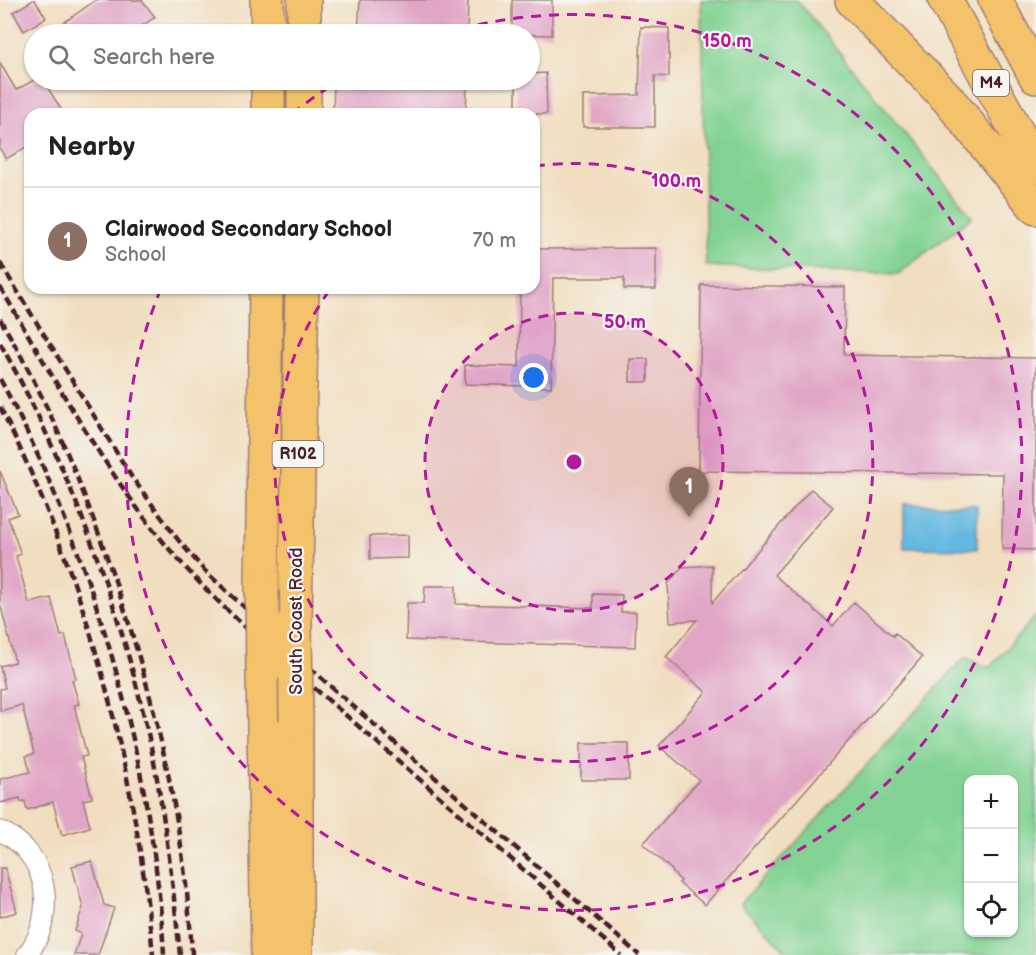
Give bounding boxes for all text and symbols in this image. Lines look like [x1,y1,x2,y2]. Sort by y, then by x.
search box [24,24,540,90]
text: 150 m [702,31,752,52]
icon: search [45,41,78,74]
text: Search here [93,44,215,71]
road number: M4 [973,70,1009,96]
text: Nearby [48,132,135,163]
text: 100 m [651,171,701,192]
text: Clairwood Secondary School [105,216,392,243]
text: 1 [63,229,72,253]
text: 70 m [472,229,516,253]
text: School [105,243,166,267]
text: 50 m [604,312,646,333]
your location [519,363,548,392]
road number: R102 [272,441,324,467]
centre of rings [564,452,584,472]
pin: 1 [670,468,708,517]
street label: South Coast Road [286,547,307,695]
map controls [964,775,1018,937]
button: + [964,775,1018,829]
button: − [964,829,1018,883]
button: locate [964,883,1018,937]

